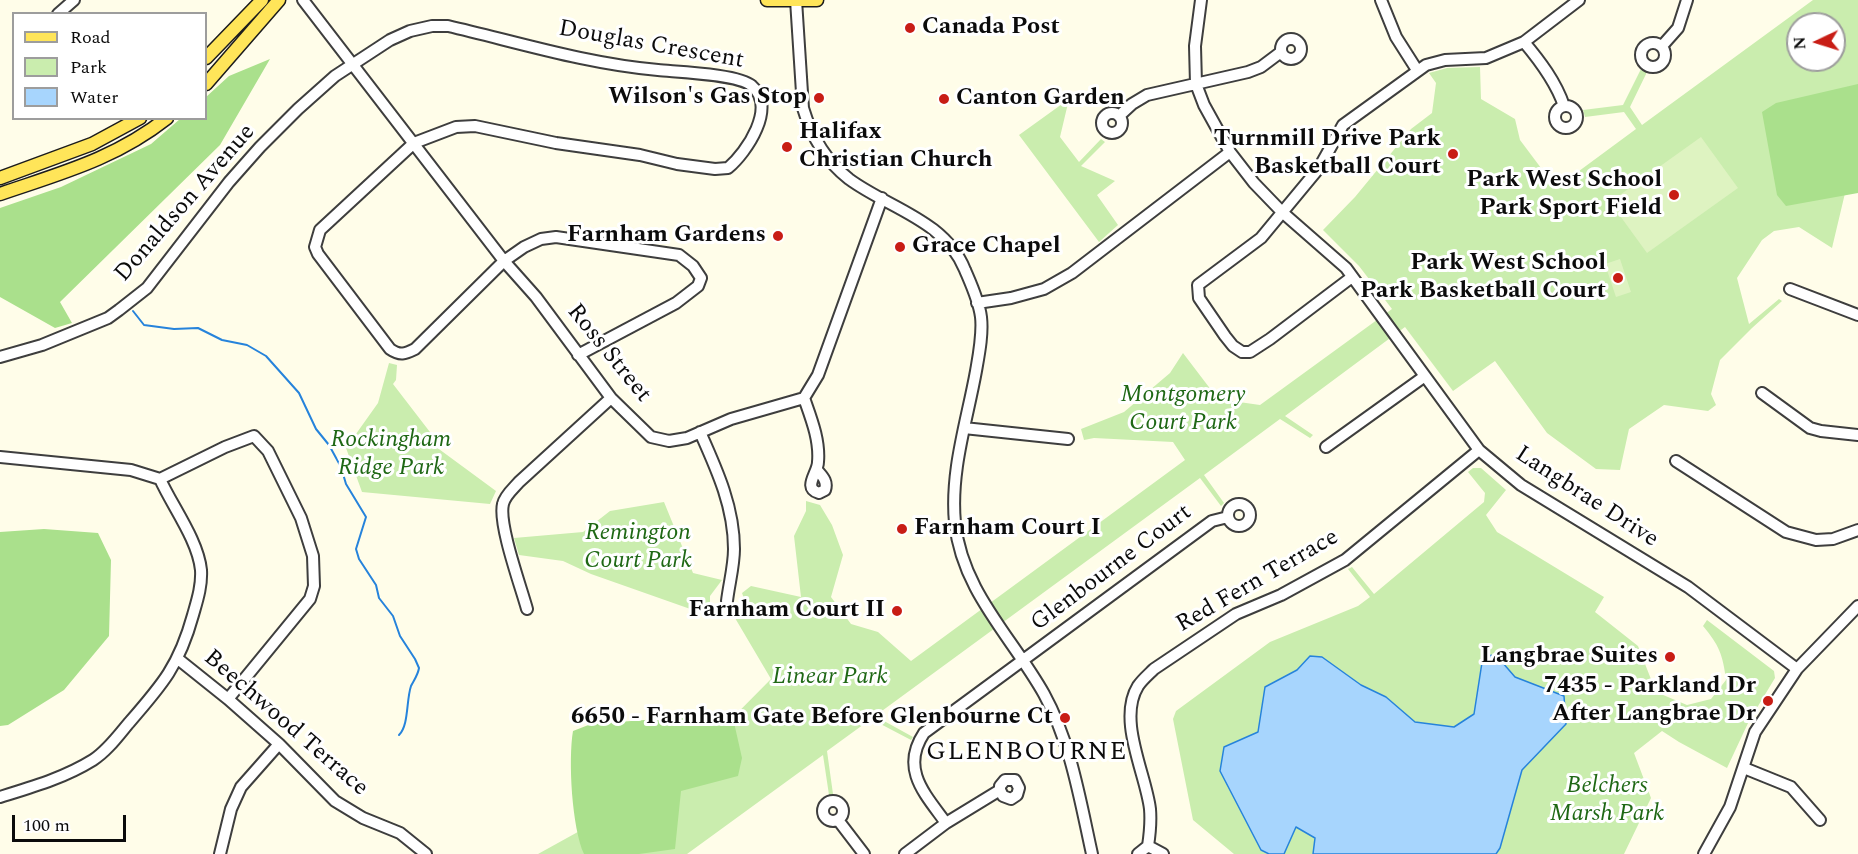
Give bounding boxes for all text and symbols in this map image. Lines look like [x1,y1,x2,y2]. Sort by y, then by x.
legend [12,12,207,120]
north arrow [1786,12,1846,72]
place label: Canada Post [922,14,1060,42]
street label: Douglas Crescent [556,16,746,76]
marker: Canada Post [903,21,917,35]
text: Road [70,24,111,51]
text: N [1788,36,1812,50]
text: Park [70,54,107,81]
text: Water [70,84,118,111]
place label: Wilson's Gas Stop [608,84,807,112]
place label: Canton Garden [956,85,1125,113]
marker: Wilson's Gas Stop [812,91,826,105]
marker: Canton Garden [937,92,951,106]
street label: Donaldson Avenue [110,119,262,289]
place label: Halifax Christian Church [799,119,992,175]
place label: Turnmill Drive Park Basketball Court [1214,126,1441,182]
marker: Halifax Christian Church [780,140,794,154]
marker: Turnmill Drive Park Basketball Court [1446,147,1460,161]
place label: Park West School Park Sport Field [1466,167,1662,223]
marker: Park West School Park Sport Field [1667,188,1681,202]
place label: Farnham Gardens [567,222,766,250]
marker: Farnham Gardens [771,229,785,243]
place label: Grace Chapel [912,233,1061,261]
marker: Grace Chapel [893,240,907,254]
place label: Park West School Park Basketball Court [1360,250,1606,306]
marker: Park West School Park Basketball Court [1611,271,1625,285]
street label: Ross Street [560,299,656,409]
park label: Montgomery Court Park [1121,382,1245,438]
park label: Rockingham Ridge Park [331,427,451,483]
street label: Langbrae Drive [1509,441,1663,555]
street label: Glenbourne Court [1026,499,1198,639]
place label: Farnham Court I [914,515,1101,543]
park label: Remington Court Park [584,520,692,576]
marker: Farnham Court I [895,522,909,536]
street label: Red Fern Terrace [1172,524,1344,640]
place label: Farnham Court II [688,597,885,625]
marker: Farnham Court II [890,604,904,618]
place label: Langbrae Suites [1480,643,1658,671]
street label: Beechwood Terrace [197,645,373,803]
marker: Langbrae Suites [1663,650,1677,664]
park label: Linear Park [772,664,888,692]
place label: 7435 - Parkland Dr After Langbrae Dr [1544,673,1756,729]
marker: 7435 - Parkland Dr After Langbrae Dr [1761,694,1775,708]
place label: 6650 - Farnham Gate Before Glenbourne Ct [571,704,1053,732]
marker: 6650 - Farnham Gate Before Glenbourne Ct [1058,711,1072,725]
district label: GLENBOURNE [926,738,1128,770]
park label: Belchers Marsh Park [1550,773,1664,829]
scale bar [15,803,129,841]
text: 100 m [23,812,70,839]

